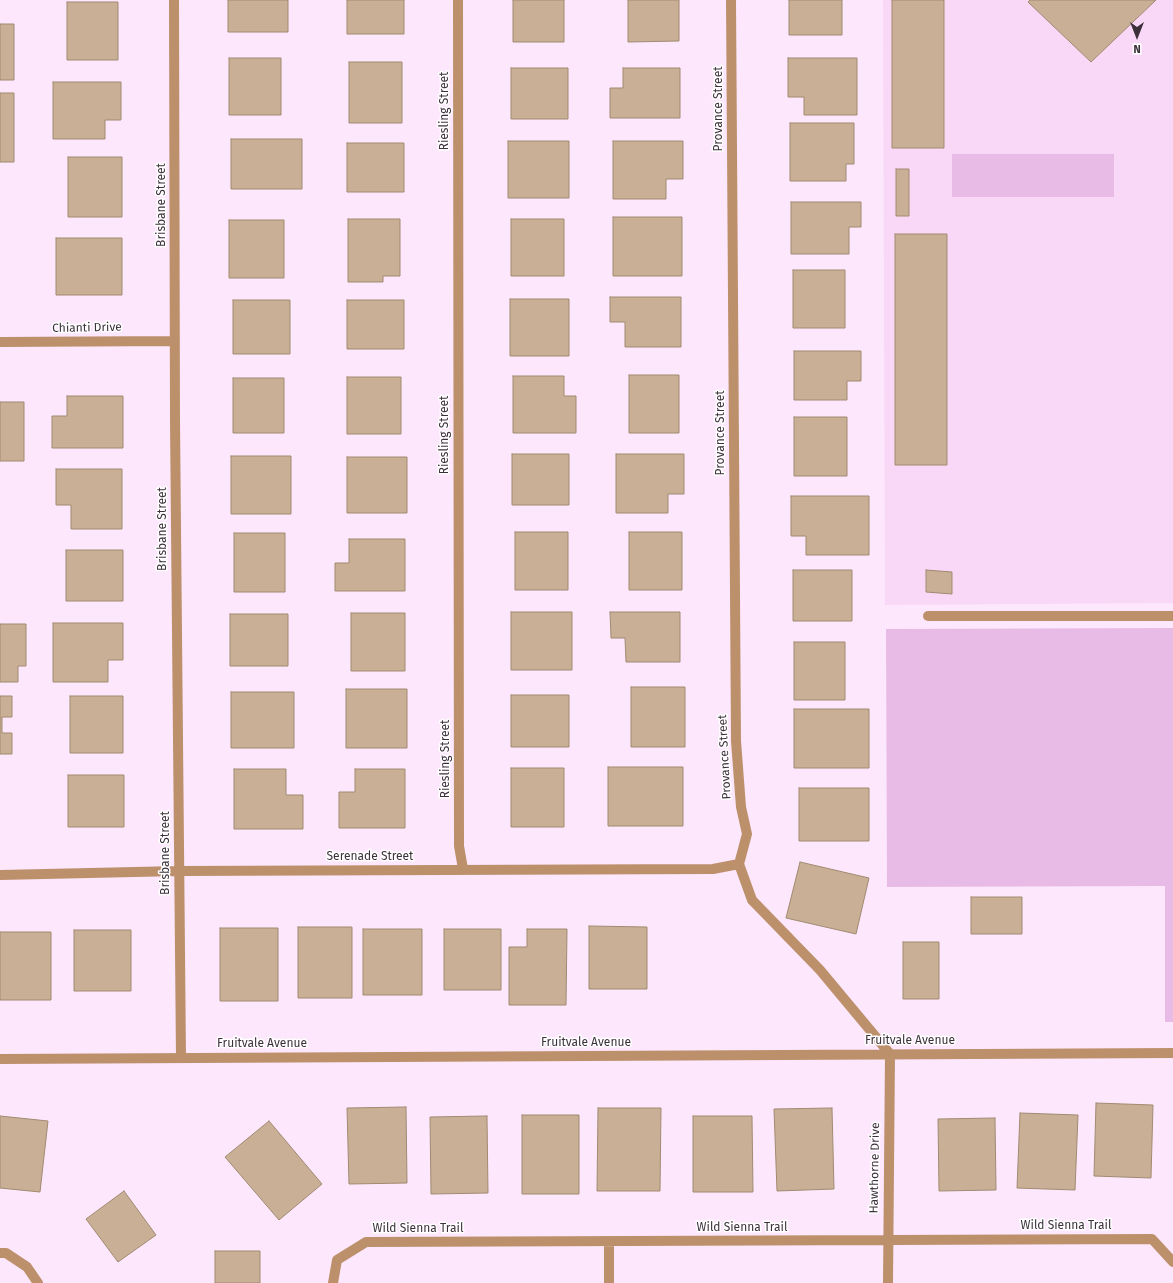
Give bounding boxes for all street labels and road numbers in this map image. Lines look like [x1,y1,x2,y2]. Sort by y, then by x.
street label: Provance Street [712,66,726,152]
street label: Riesling Street [438,72,452,150]
street label: Brisbane Street [155,163,169,247]
street label: Chianti Drive [52,320,122,336]
street label: Provance Street [714,390,728,476]
street label: Riesling Street [438,396,452,474]
street label: Brisbane Street [156,487,170,571]
street label: Provance Street [716,714,734,800]
street label: Riesling Street [439,720,453,798]
street label: Brisbane Street [159,811,173,895]
street label: Serenade Street [327,850,413,864]
street label: Fruitvale Avenue [865,1034,955,1048]
street label: Fruitvale Avenue [541,1036,631,1050]
street label: Fruitvale Avenue [217,1037,307,1051]
street label: Hawthorne Drive [867,1122,883,1214]
street label: Wild Sienna Trail [1021,1219,1111,1233]
street label: Wild Sienna Trail [697,1221,787,1235]
street label: Wild Sienna Trail [373,1222,463,1236]

